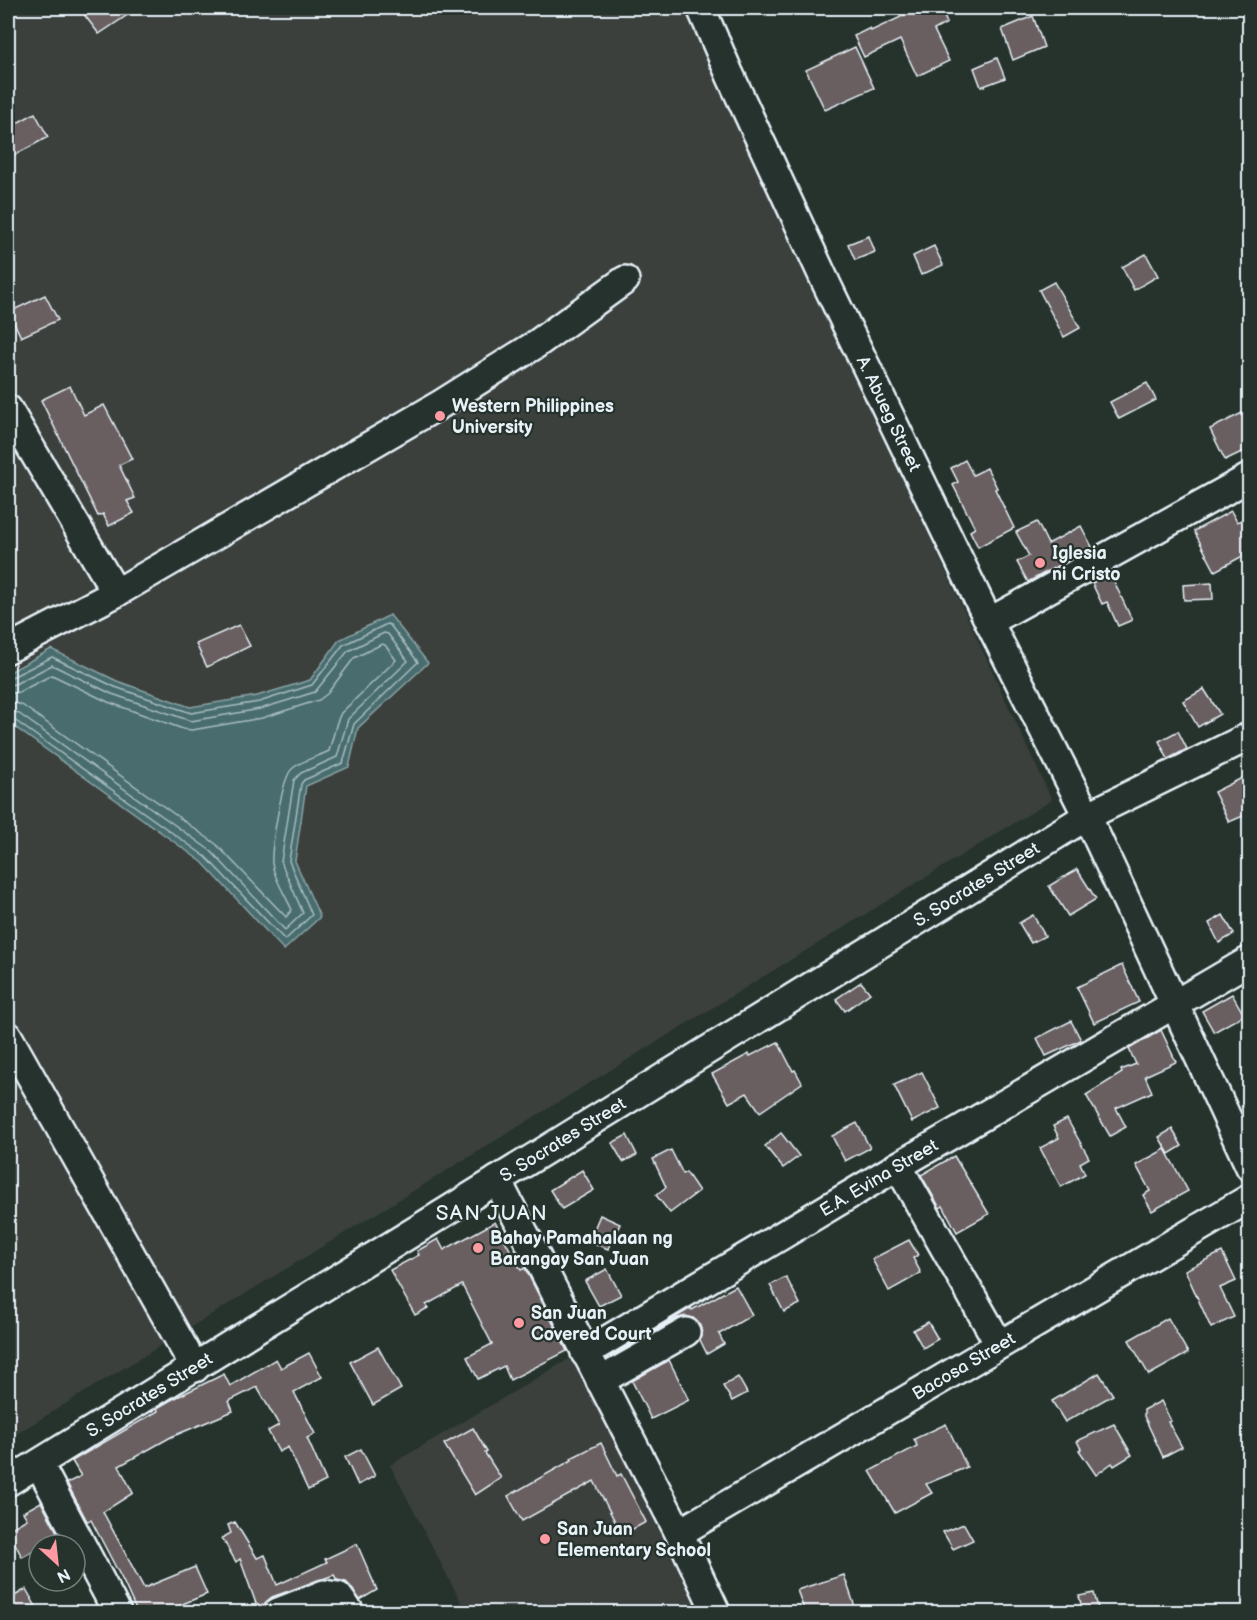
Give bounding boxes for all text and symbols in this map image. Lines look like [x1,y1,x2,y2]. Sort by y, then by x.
street label: A. Abueg Street [852,353,925,475]
place label: Western Philippines University [452,396,614,438]
marker: Western Philippines University [433,409,447,423]
place label: Iglesia ni Cristo [1052,543,1121,585]
marker: Iglesia ni Cristo [1033,556,1047,570]
street label: S. Socrates Street [910,838,1044,932]
street label: S. Socrates Street [496,1093,630,1187]
street label: E.A. Evina Street [816,1135,942,1221]
district label: SAN JUAN [436,1201,548,1226]
place label: Bahay Pamahalaan ng Barangay San Juan [490,1228,673,1270]
marker: Bahay Pamahalaan ng Barangay San Juan [471,1241,485,1255]
place label: San Juan Covered Court [531,1303,651,1345]
marker: San Juan Covered Court [512,1316,526,1330]
street label: Bacosa Street [909,1328,1019,1405]
street label: S. Socrates Street [83,1348,217,1442]
place label: San Juan Elementary School [557,1519,711,1561]
marker: San Juan Elementary School [538,1532,552,1546]
north arrow [27,1533,87,1593]
text: N [53,1564,73,1586]

